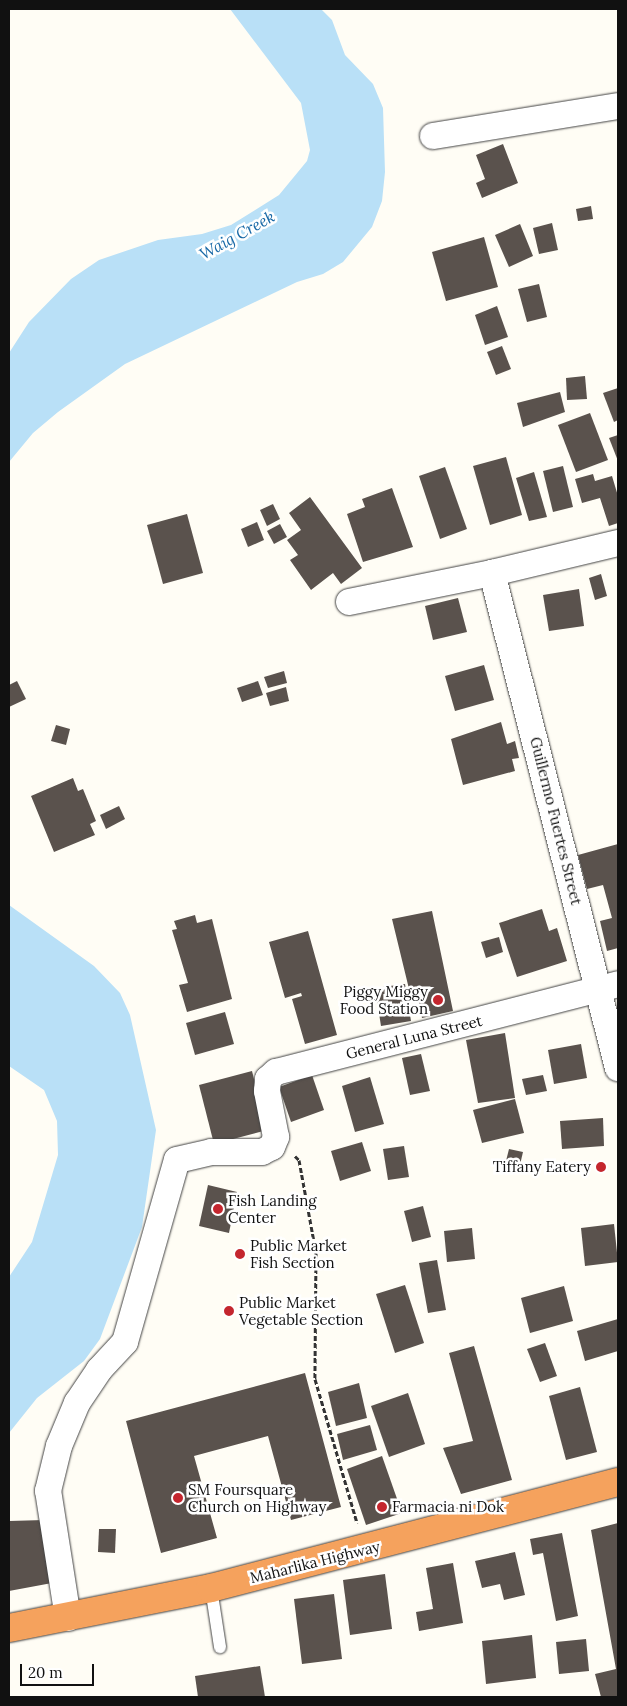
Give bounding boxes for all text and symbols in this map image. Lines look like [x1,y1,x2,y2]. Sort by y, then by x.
water label: Waig Creek [196,206,278,264]
street label: Guillermo Fuertes Street [526,735,586,907]
place label: Piggy Miggy Food Station [340,982,428,1017]
marker: Piggy Miggy Food Station [432,994,444,1006]
street label: General Luna Street [344,1011,484,1063]
place label: Tiffany Eatery [493,1158,591,1176]
marker: Tiffany Eatery [595,1161,607,1173]
place label: Fish Landing Center [228,1191,317,1226]
marker: Fish Landing Center [212,1203,224,1215]
place label: Public Market Fish Section [250,1236,347,1271]
marker: Public Market Fish Section [234,1248,246,1260]
place label: Public Market Vegetable Section [239,1293,363,1328]
marker: Public Market Vegetable Section [223,1305,235,1317]
place label: SM Foursquare Church on Highway [188,1480,326,1515]
marker: SM Foursquare Church on Highway [172,1492,184,1504]
place label: Farmacia ni Dok [392,1498,504,1516]
marker: Farmacia ni Dok [376,1501,388,1513]
street label: Maharlika Highway [248,1537,382,1587]
scale bar [22,1654,96,1686]
text: 20 m [28,1663,63,1682]

